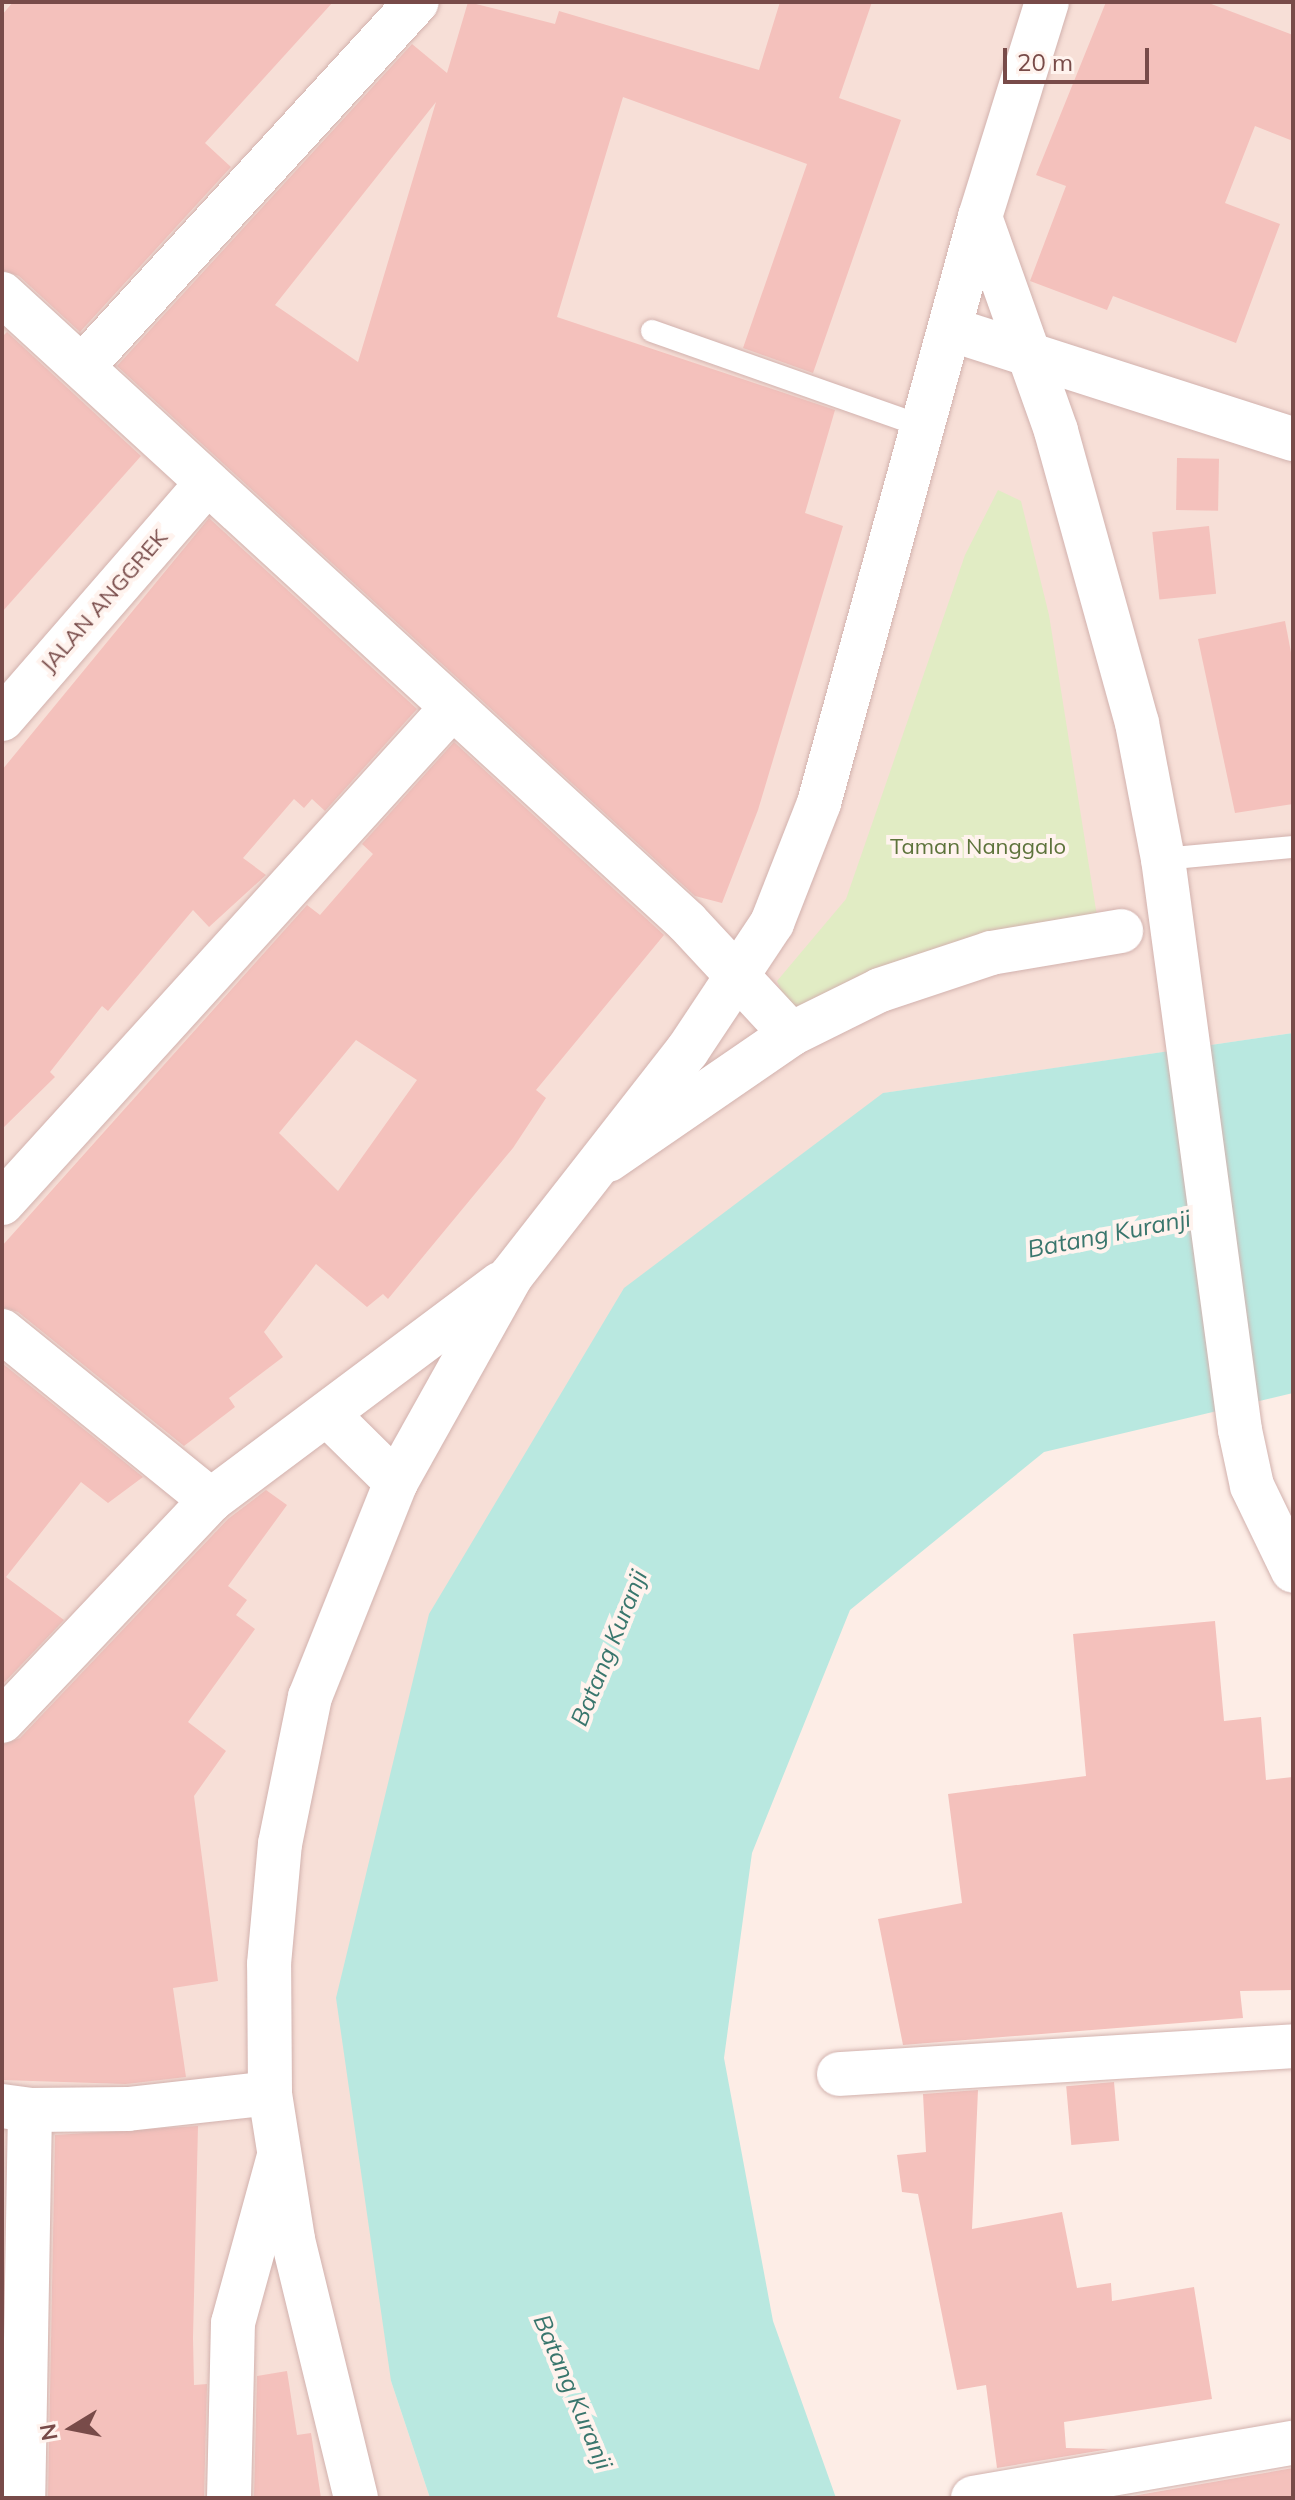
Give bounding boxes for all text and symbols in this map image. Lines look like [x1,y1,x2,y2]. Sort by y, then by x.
scale bar [1007,32,1153,82]
text: 20 m [1017,47,1073,77]
street label: JALAN ANGGREK [35,524,173,678]
park label: Taman Nanggalo [890,834,1066,860]
water label: Batang Kuranji [1025,1204,1193,1264]
water label: Batang Kuranji [565,1566,653,1730]
water label: Batang Kuranji [527,2310,619,2474]
north arrow [32,2388,112,2468]
text: N [33,2422,64,2443]

